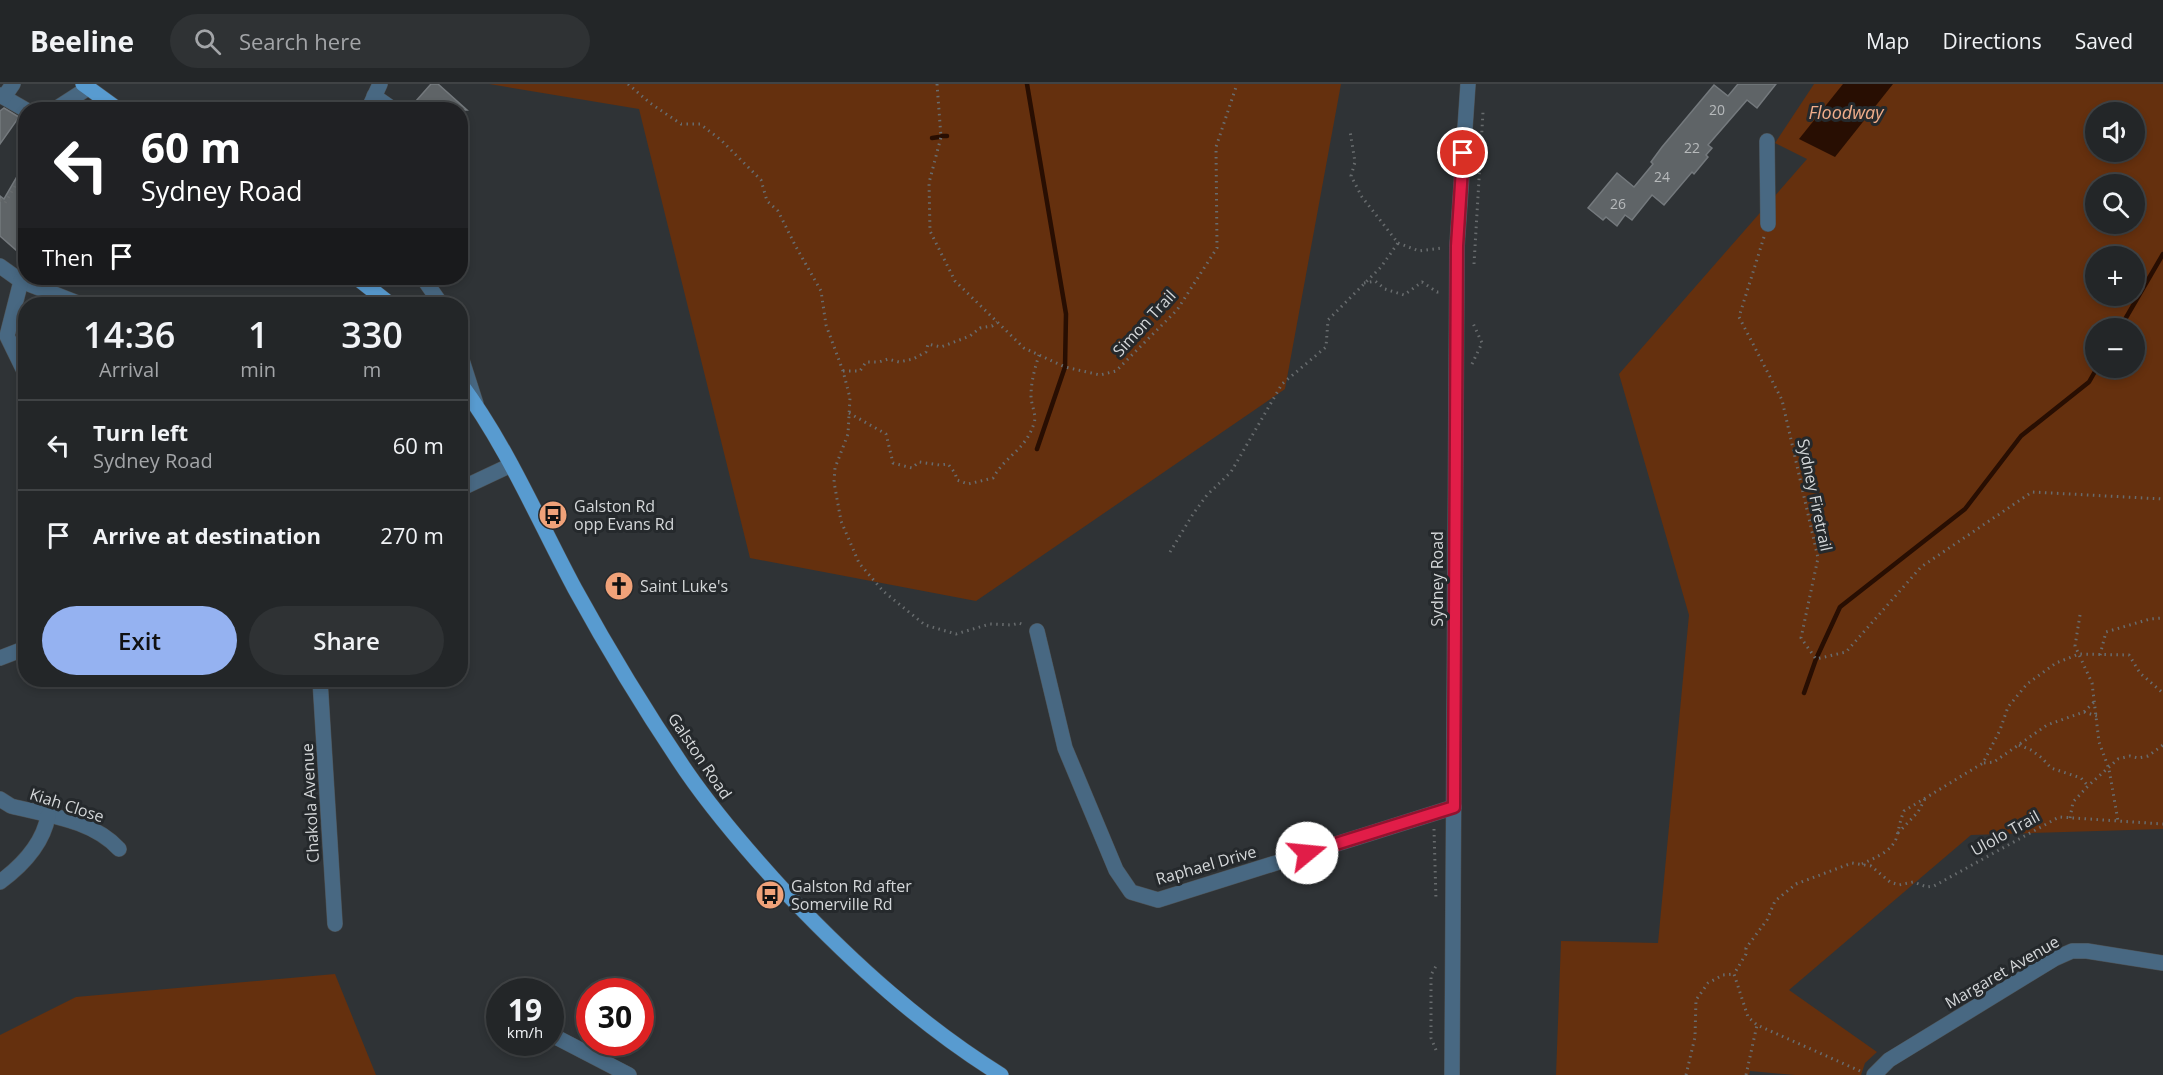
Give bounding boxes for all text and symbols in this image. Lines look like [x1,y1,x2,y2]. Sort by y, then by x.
search box [170,14,590,68]
text: Beeline [30,22,134,60]
icon: search [191,25,224,58]
text: Search here [239,26,362,56]
text: Map [1866,27,1909,55]
text: Directions [1942,27,2042,55]
text: Saved [2075,27,2133,55]
house number: 20 [1709,100,1725,119]
water label: Floodway [1808,100,1885,124]
map controls [2085,102,2145,378]
button: sound [2085,102,2145,162]
text: 60 m [141,118,241,175]
icon: left [42,126,120,204]
pin [1437,127,1488,178]
icon: arrive [1446,136,1479,169]
house number: 22 [1684,138,1700,157]
house number: 24 [1654,167,1670,186]
text: Sydney Road [141,172,303,209]
button: search [2085,174,2145,234]
house number: 26 [1610,194,1626,213]
icon: arrive [105,240,138,273]
text: Then [42,242,93,272]
button: + [2085,246,2145,306]
street label: Simon Trail [1107,285,1181,361]
text: 14:36 [83,310,175,359]
text: 1 [248,310,269,359]
text: 330 [341,310,403,359]
button: − [2085,318,2145,378]
text: Arrival [99,356,159,383]
text: min [240,356,276,383]
text: m [363,356,381,383]
text: Turn left [93,417,188,447]
icon: left [42,429,75,462]
text: 60 m [393,430,444,460]
street label: Sydney Firetrail [1792,437,1838,553]
text: Sydney Road [93,447,213,474]
place label: Galston Rd opp Evans Rd [574,495,674,535]
bus stop icon: Galston Rd opp Evans Rd [537,499,569,531]
icon: arrive [42,519,75,552]
text: Arrive at destination [93,520,321,550]
text: 270 m [380,520,444,550]
street label: Sydney Road [1426,531,1448,627]
church icon: Saint Luke's [603,570,635,602]
place label: Saint Luke's [640,575,728,597]
button: Exit [42,606,237,675]
button: Share [249,606,444,675]
street label: Galston Road [663,709,737,803]
street label: Chakola Avenue [296,743,324,863]
street label: Kiah Close [27,783,107,827]
street label: Ulolo Trail [1967,805,2043,861]
position arrow [1275,821,1339,885]
street label: Raphael Drive [1153,840,1259,890]
place label: Galston Rd after Somerville Rd [791,875,912,915]
bus stop icon: Galston Rd after Somerville Rd [754,879,786,911]
street label: Margaret Avenue [1941,930,2063,1014]
speed limit sign: 30 [576,978,654,1056]
text: 19 [508,989,542,1030]
text: km/h [507,1022,543,1042]

